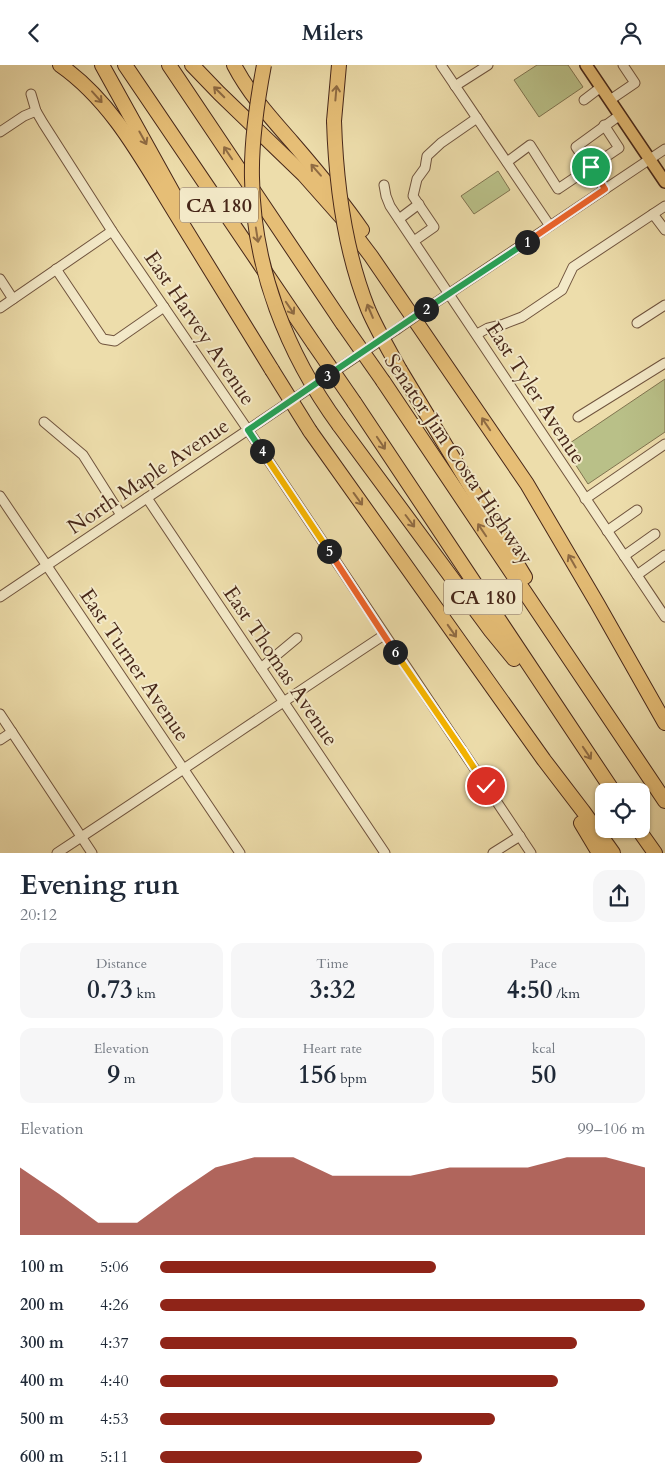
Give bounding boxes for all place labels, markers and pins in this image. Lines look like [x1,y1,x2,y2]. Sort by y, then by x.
pin [570,146,612,188]
pin: 1 [514,229,540,255]
pin: 2 [414,297,438,321]
pin: 3 [314,363,340,389]
pin: 4 [250,439,274,463]
pin: 5 [316,539,342,563]
pin: 6 [382,639,408,665]
pin [465,765,507,807]

